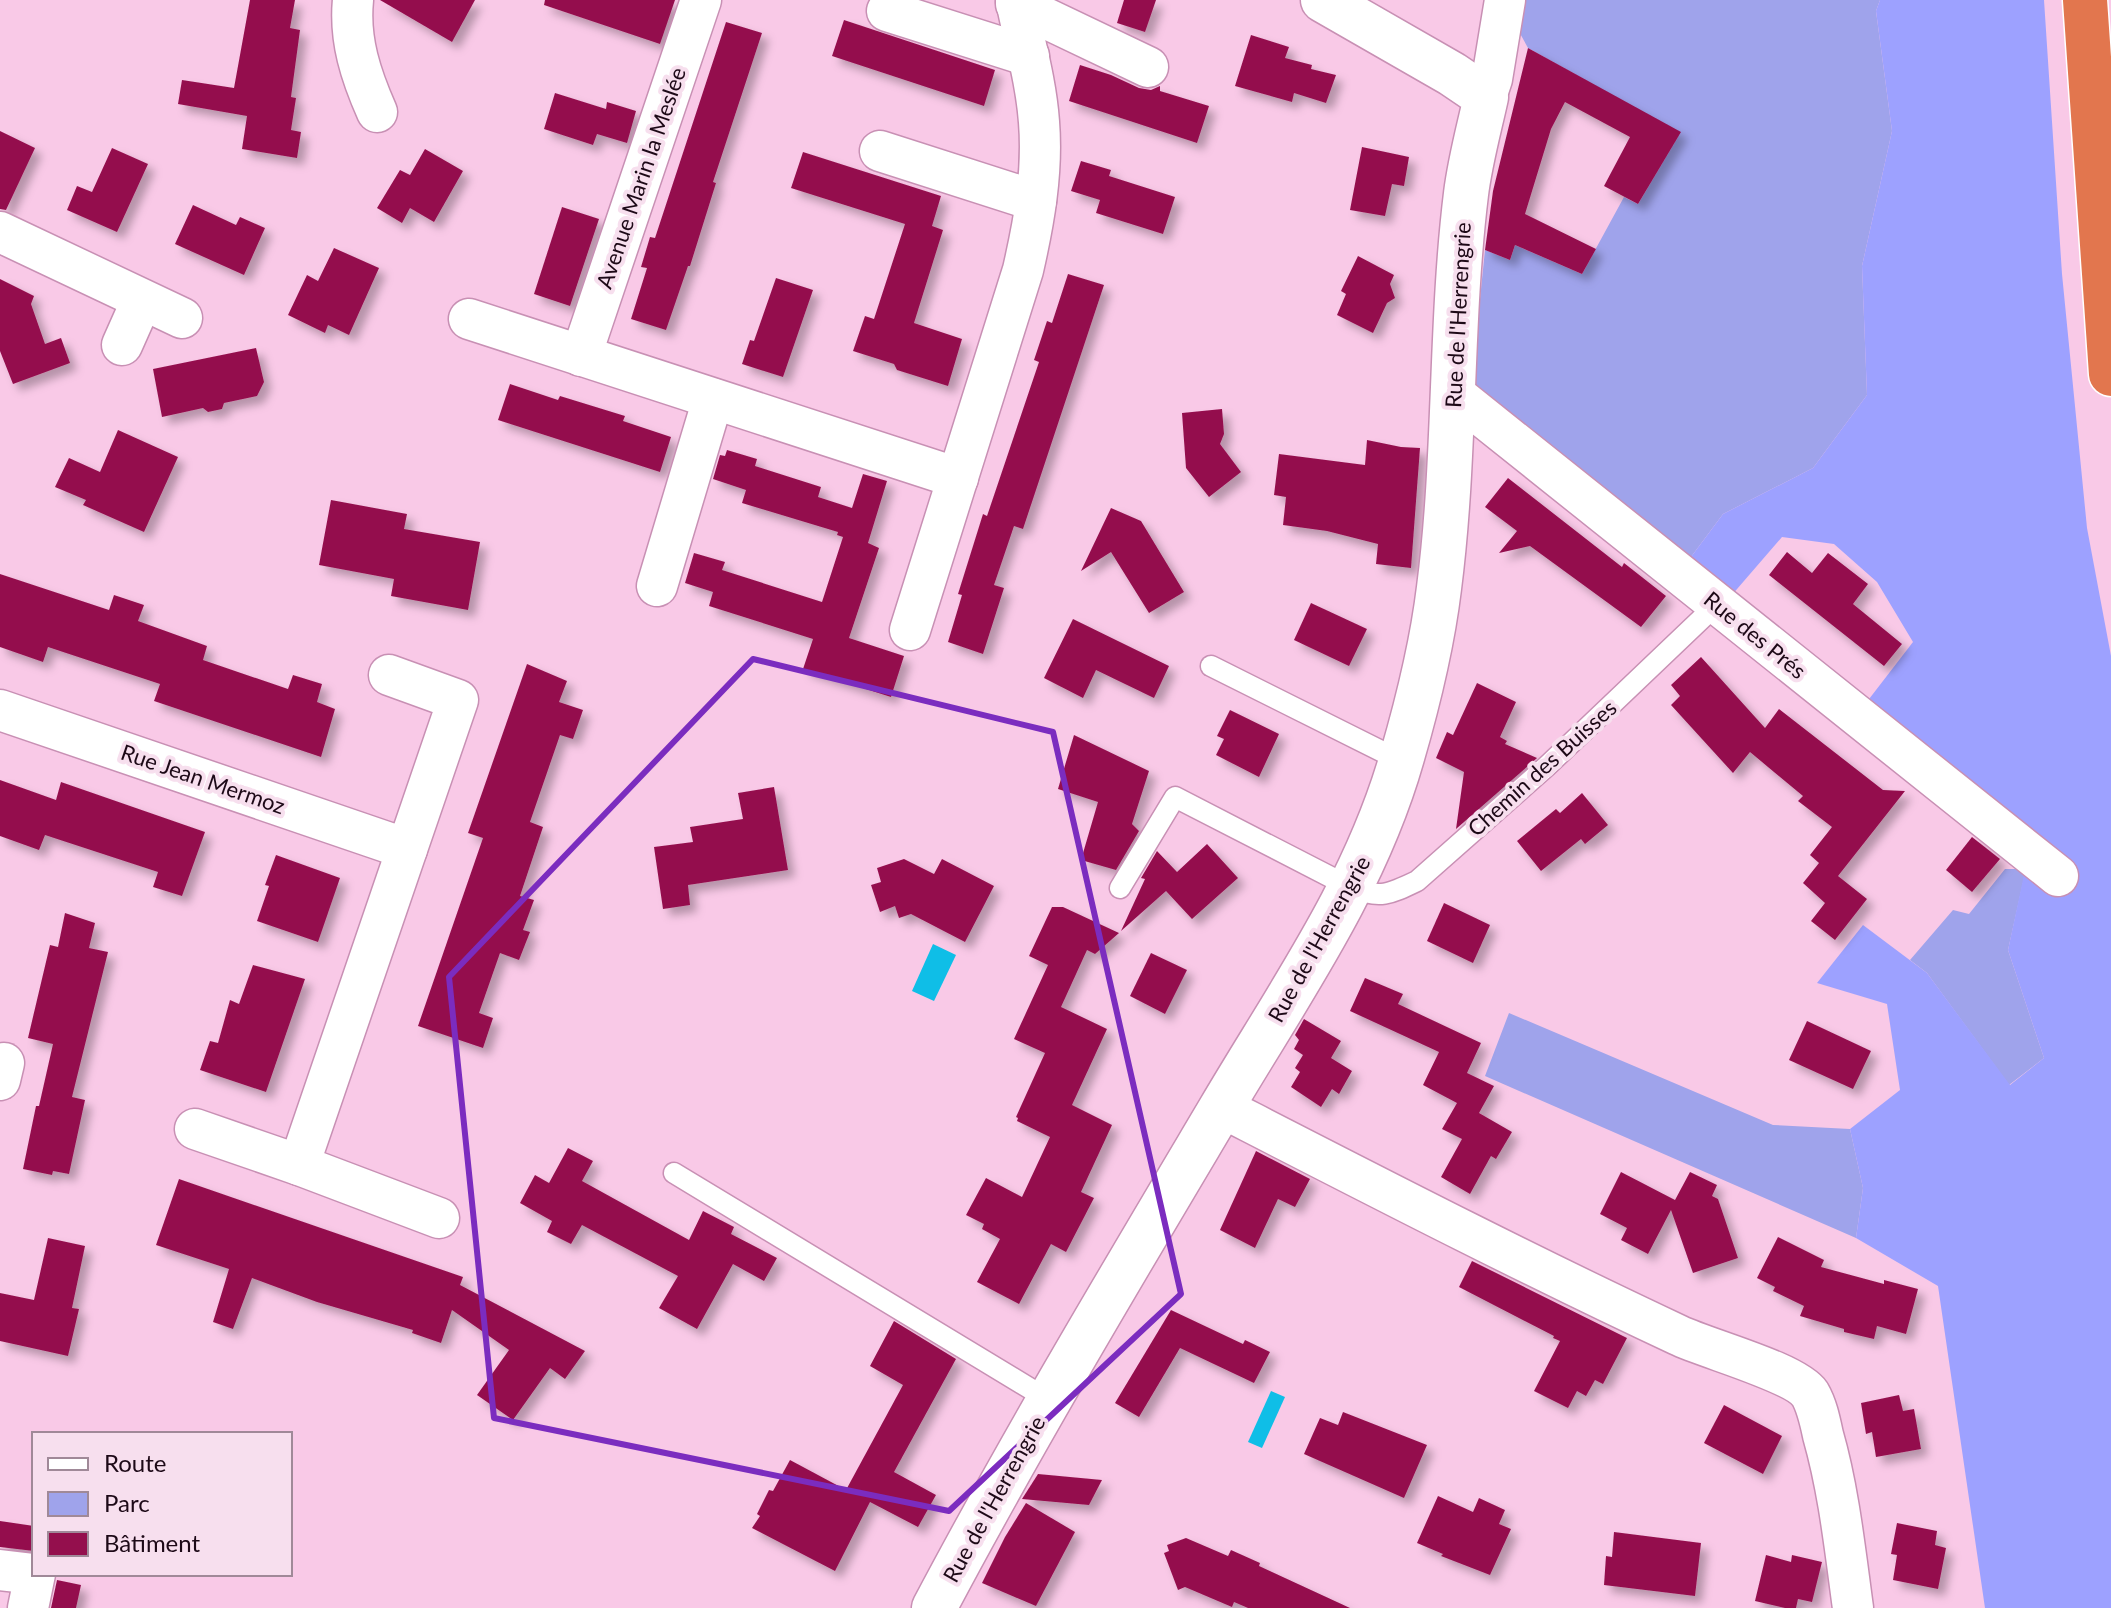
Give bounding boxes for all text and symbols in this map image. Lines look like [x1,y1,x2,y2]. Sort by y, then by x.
street label: Avenue Marin la Meslée [590,64,691,292]
street label: Rue de l'Herrengrie [1439,221,1476,409]
street label: Rue des Prés [1699,585,1812,684]
street label: Chemin des Buisses [1462,694,1622,841]
street label: Rue Jean Mermoz [118,738,289,819]
street label: Rue de l'Herrengrie [1262,851,1375,1027]
street label: Rue de l'Herrengrie [937,1411,1050,1587]
legend [32,1432,292,1576]
text: Route [104,1448,166,1477]
text: Parc [104,1488,150,1517]
text: Bâtiment [104,1528,201,1557]

